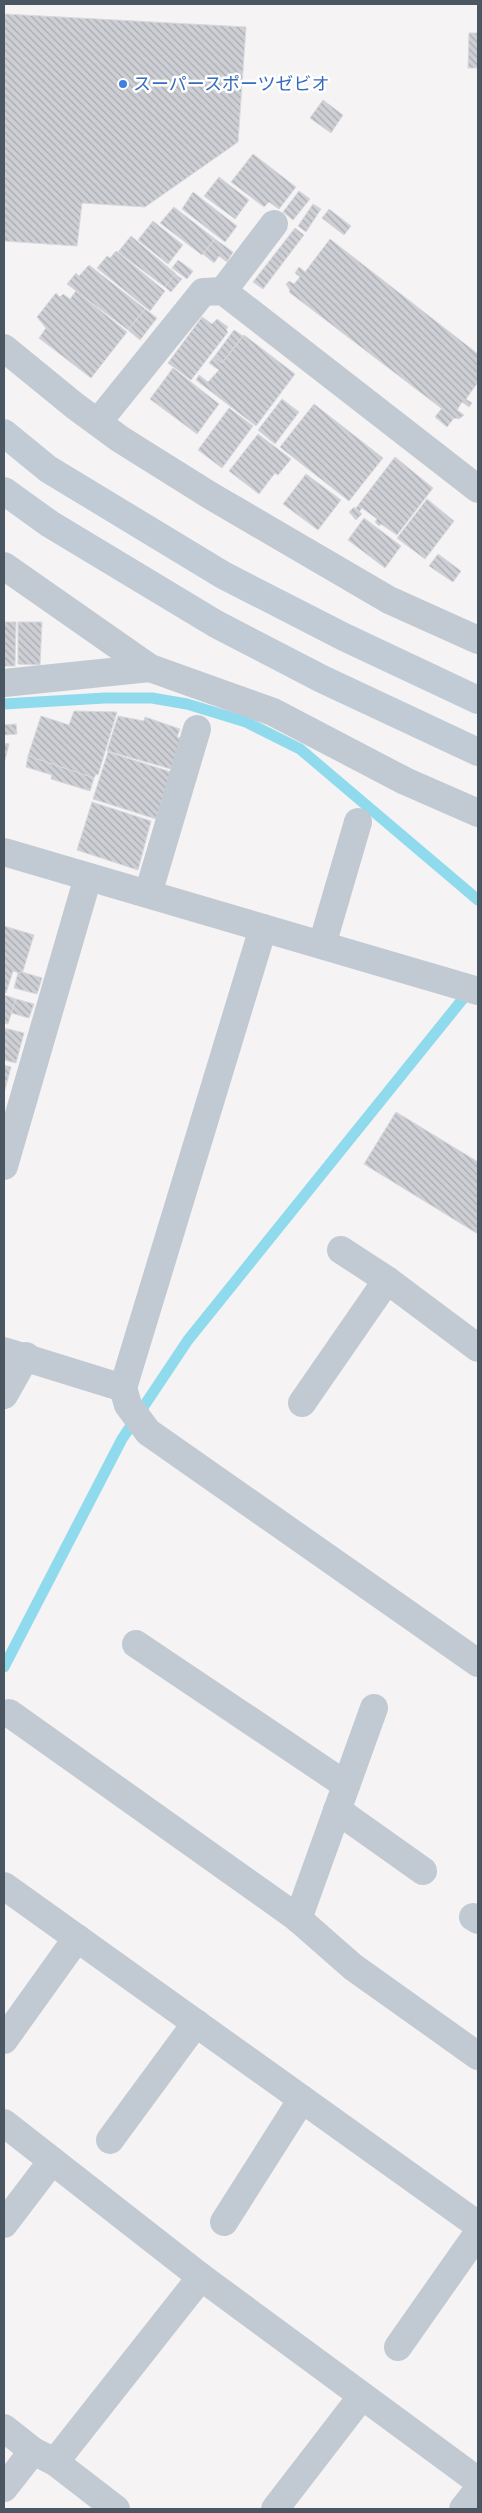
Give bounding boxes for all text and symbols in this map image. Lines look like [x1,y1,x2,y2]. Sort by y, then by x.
place label: スーパースポーツゼビオ [133,73,330,95]
marker: スーパースポーツゼビオ [117,78,129,90]

